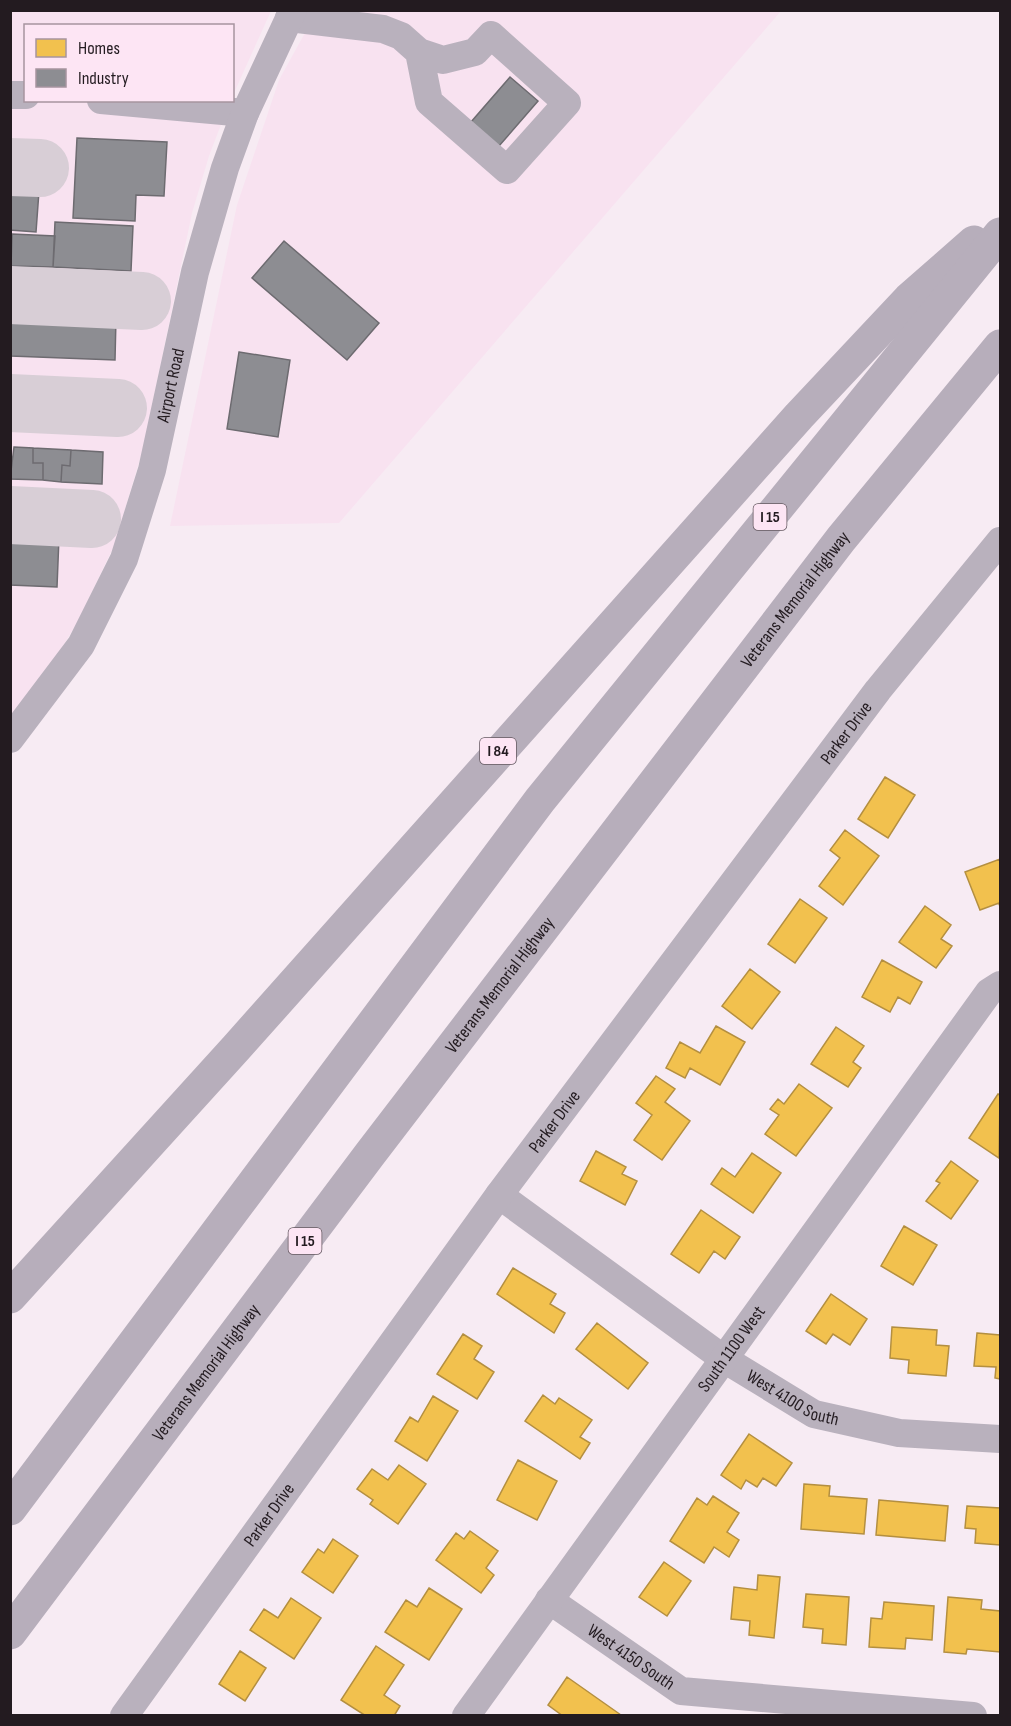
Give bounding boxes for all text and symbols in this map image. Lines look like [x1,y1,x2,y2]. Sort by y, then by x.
legend [24,24,234,102]
text: Homes [78,38,120,59]
text: Industry [78,68,129,89]
street label: Airport Road [152,346,189,425]
road number: I 15 [754,504,786,530]
street label: Veterans Memorial Highway [736,527,854,671]
street label: Parker Drive [816,697,876,768]
road number: I 84 [480,738,516,764]
street label: Veterans Memorial Highway [441,913,558,1057]
street label: Parker Drive [524,1086,585,1157]
road number: I 15 [288,1228,322,1254]
street label: Veterans Memorial Highway [148,1300,264,1445]
street label: South 1100 West [693,1301,770,1396]
street label: West 4100 South [743,1365,841,1430]
street label: Parker Drive [239,1479,299,1550]
street label: West 4150 South [584,1619,679,1694]

